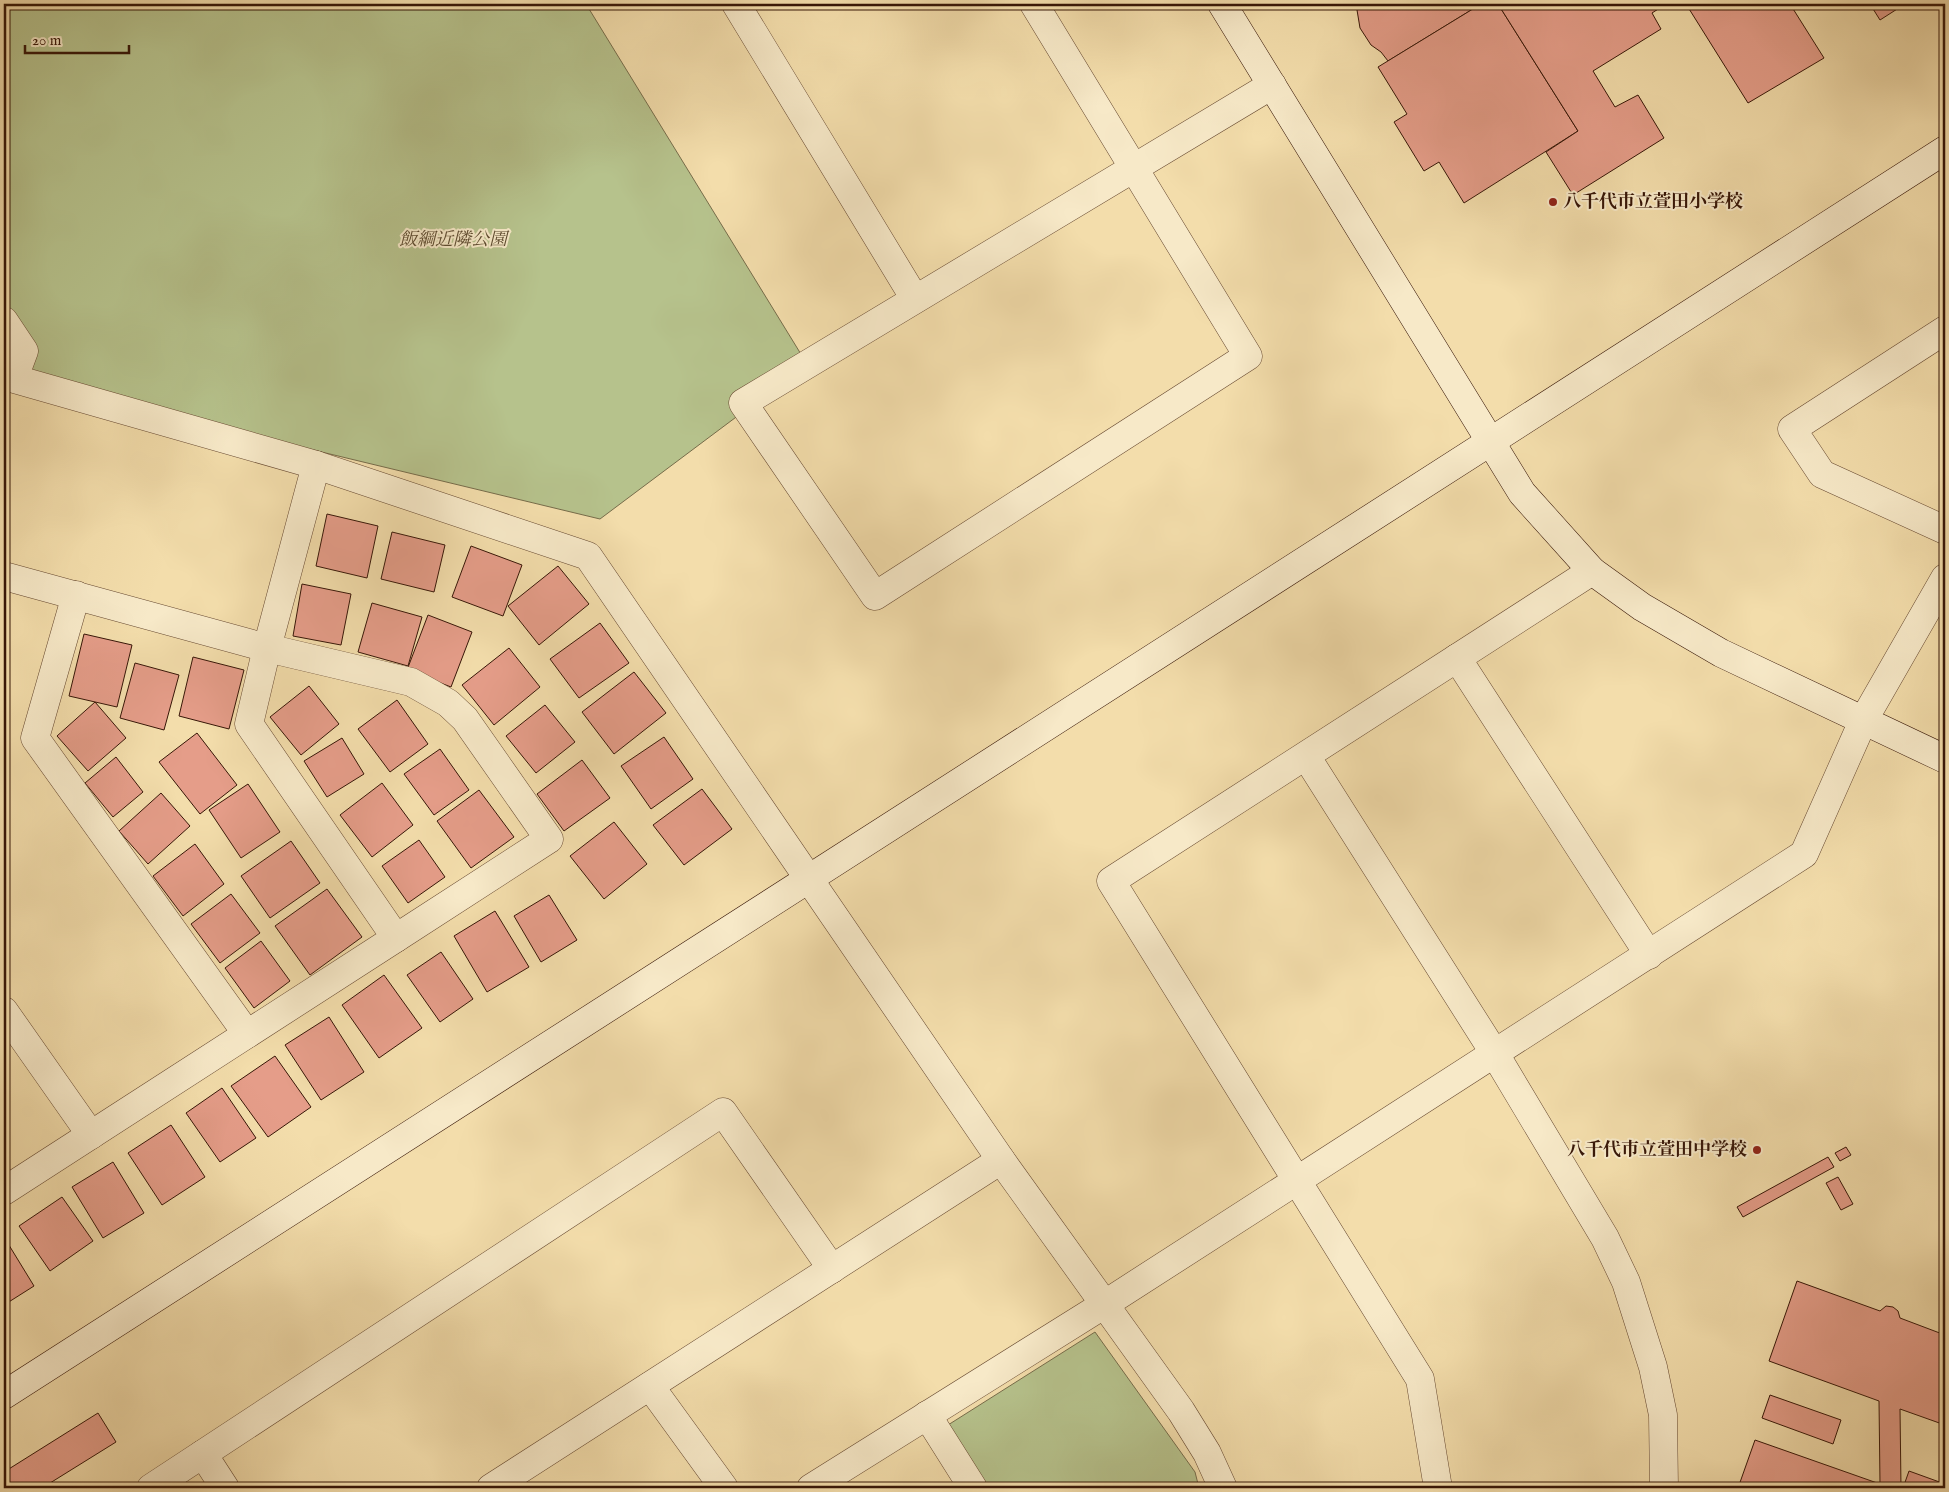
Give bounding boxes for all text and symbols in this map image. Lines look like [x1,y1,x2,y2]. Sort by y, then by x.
scale bar [25,22,129,54]
text: 20 m [32,31,62,50]
place label: 八千代市立萱田小学校 [1563,191,1743,214]
marker: 八千代市立萱田小学校 [1547,196,1559,208]
park label: 飯綱近隣公園 [399,229,510,252]
place label: 八千代市立萱田中学校 [1567,1139,1747,1162]
marker: 八千代市立萱田中学校 [1751,1144,1763,1156]

